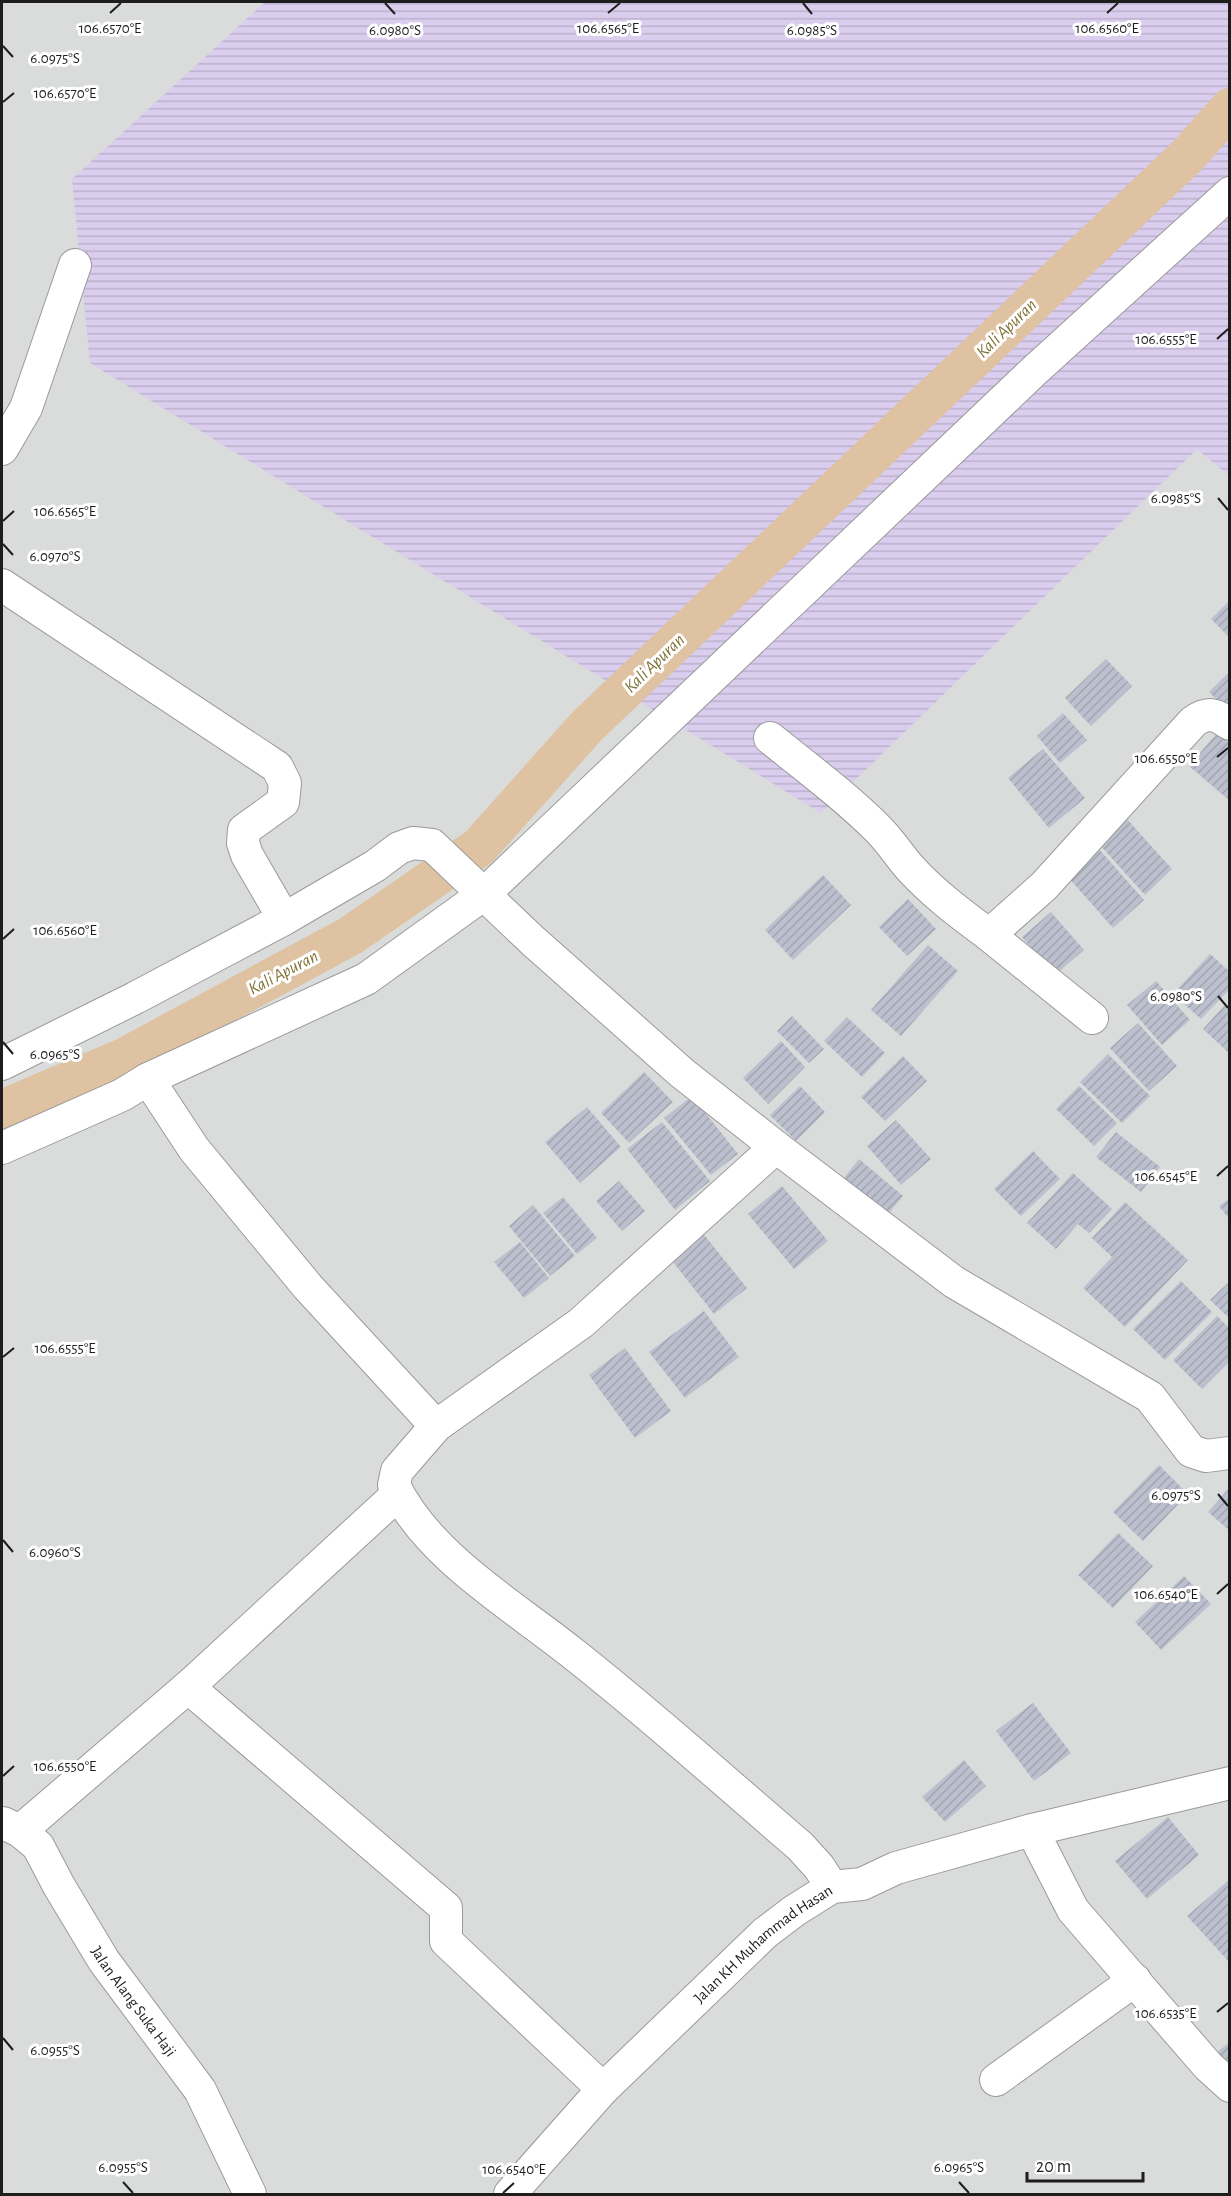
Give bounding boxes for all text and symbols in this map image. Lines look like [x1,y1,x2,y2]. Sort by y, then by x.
text: 106.6570°E [79,21,141,36]
text: 106.6565°E [577,21,639,36]
text: 106.6560°E [1075,21,1139,36]
text: 6.0980°S [369,23,421,38]
text: 6.0985°S [787,23,837,38]
text: 6.0975°S [30,51,80,66]
text: 106.6570°E [34,86,96,101]
water label: Kali Apuran [973,296,1040,362]
text: 106.6555°E [1135,332,1197,347]
text: 6.0985°S [1151,491,1201,506]
text: 106.6565°E [34,504,96,519]
text: 6.0970°S [29,549,81,564]
water label: Kali Apuran [621,631,688,697]
text: 106.6550°E [1135,751,1197,766]
text: 106.6560°E [33,923,97,938]
water label: Kali Apuran [246,947,321,999]
text: 6.0980°S [1150,989,1202,1004]
text: 6.0965°S [30,1047,80,1062]
text: 106.6545°E [1135,1169,1197,1184]
text: 106.6555°E [34,1341,96,1356]
text: 6.0975°S [1151,1488,1201,1503]
text: 6.0960°S [29,1545,81,1560]
text: 106.6540°E [1134,1587,1198,1602]
text: 106.6550°E [34,1759,96,1774]
street label: Jalan KH Muhammad Hasan [691,1882,835,2006]
street label: Jalan Alang Suka Haji [88,1944,179,2060]
text: 106.6535°E [1136,2006,1196,2021]
text: 6.0955°S [30,2043,80,2058]
scale bar [1027,2145,1142,2183]
text: 20 m [1036,2158,1071,2176]
text: 6.0955°S [98,2160,148,2175]
text: 6.0965°S [934,2160,984,2175]
text: 106.6540°E [482,2162,546,2177]

